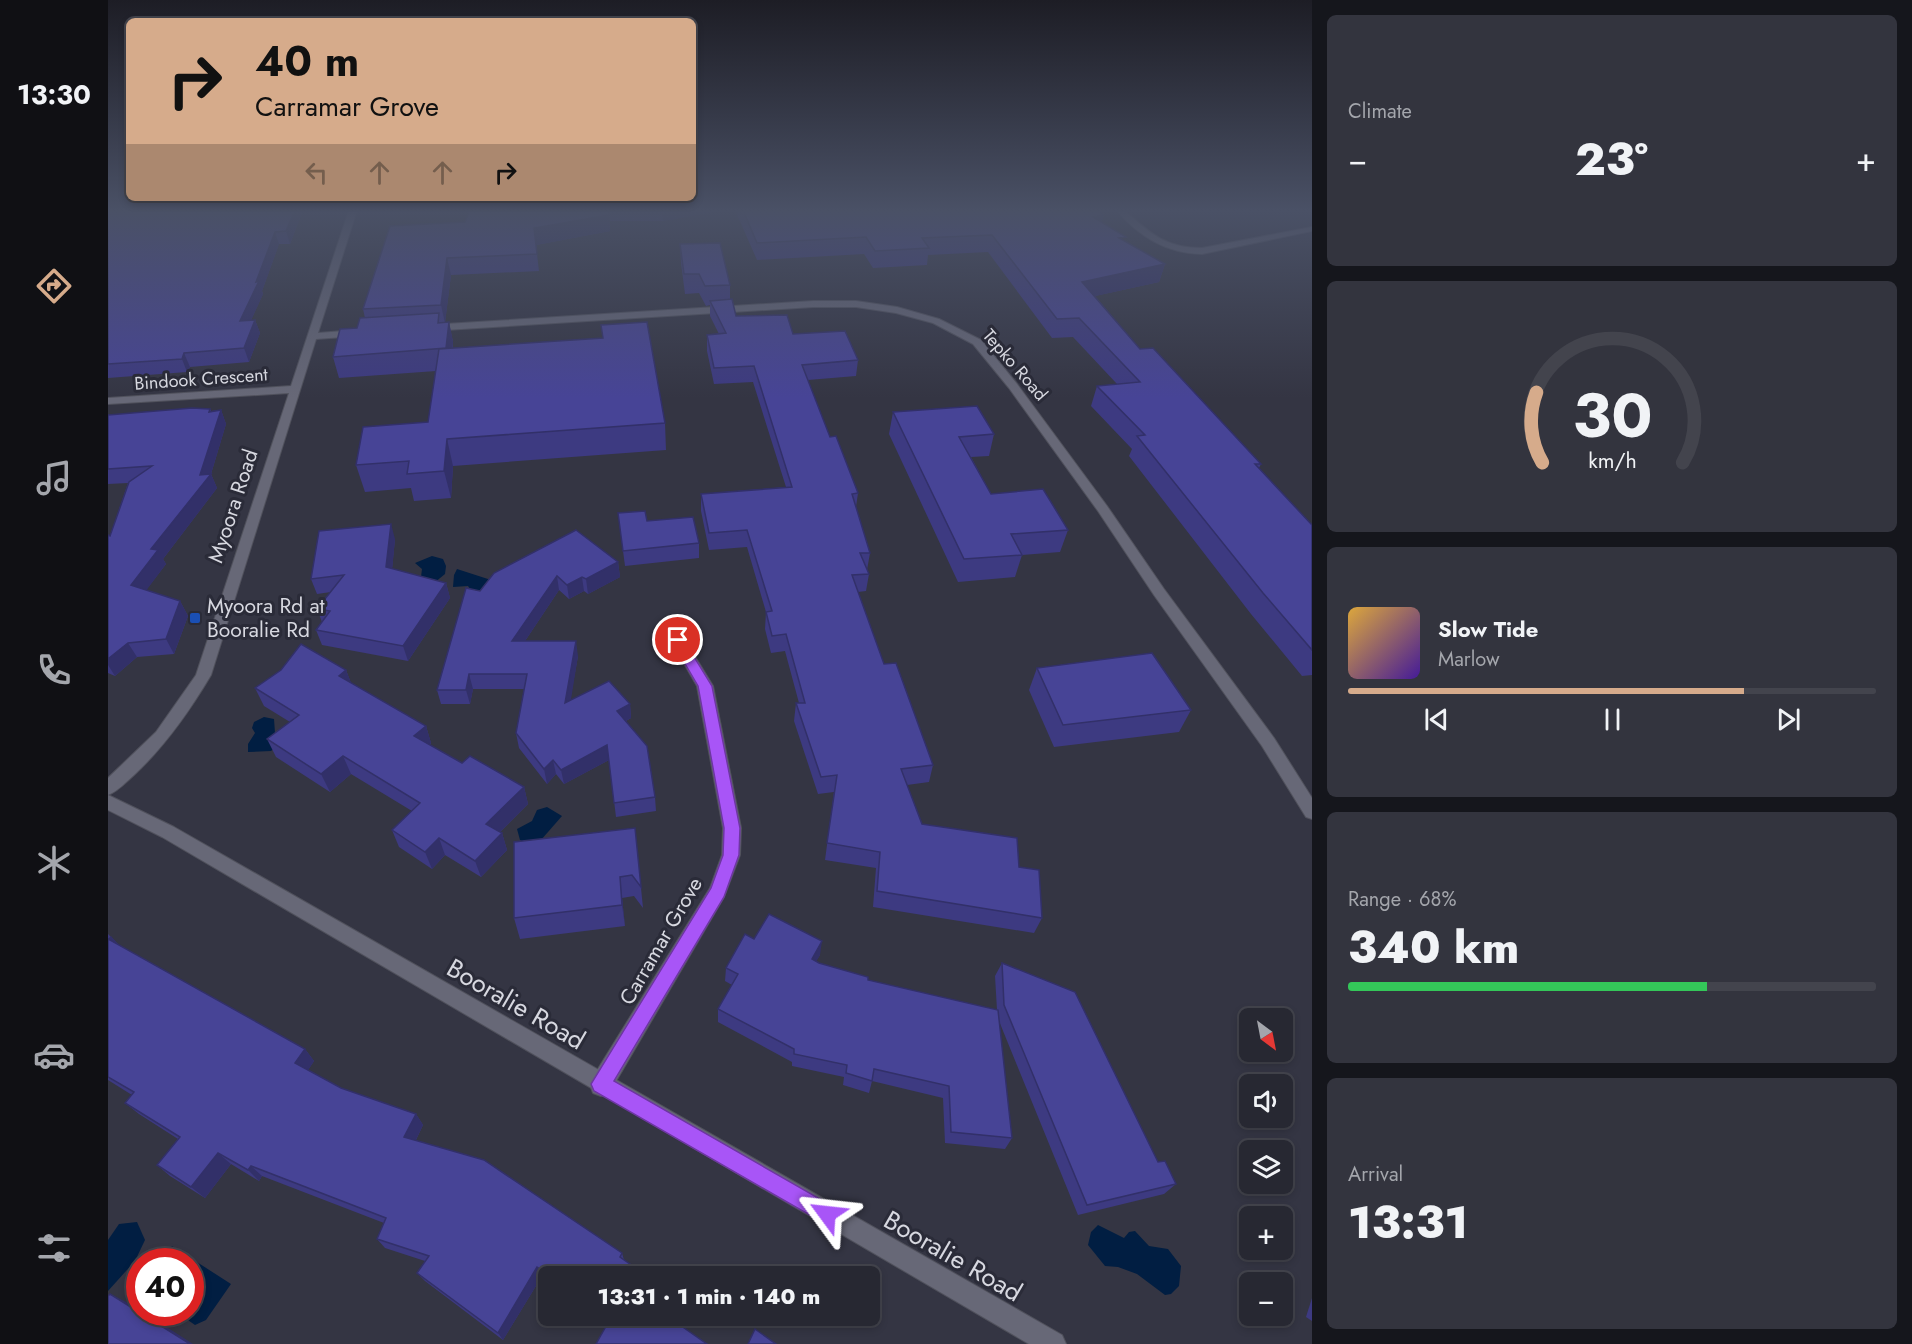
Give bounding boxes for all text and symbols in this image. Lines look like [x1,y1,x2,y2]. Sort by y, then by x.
text: 40 m [255,31,359,92]
icon: right [156,42,234,120]
text: 13:30 [17,75,91,114]
text: Carramar Grove [255,87,439,126]
text: Climate [1348,97,1412,126]
text: 23° [1575,127,1648,192]
text: − [1348,136,1367,183]
text: + [1856,136,1876,183]
icon: left [300,156,333,189]
icon: ahead [363,156,396,189]
icon: ahead [426,156,459,189]
icon: right [489,156,522,189]
icon: directions [33,265,75,307]
street label: Tepko Road [976,323,1054,407]
street label: Bindook Crescent [133,361,269,397]
text: 30 [1572,370,1652,460]
street label: Myoora Road [201,445,265,567]
text: km/h [1588,446,1636,477]
icon: music [33,457,75,499]
place label: Myoora Rd at Booralie Rd [207,591,325,645]
marker: Myoora Rd at Booralie Rd [188,611,202,625]
text: Slow Tide [1438,613,1538,645]
pin [652,614,703,665]
icon: arrive [661,623,694,656]
text: Marlow [1438,645,1500,674]
icon: phone [33,649,75,691]
icon: previous [1420,703,1453,736]
icon: pause [1596,703,1629,736]
icon: next [1772,703,1805,736]
icon: climate [33,842,75,884]
street label: Carramar Grove [612,871,710,1010]
text: Range · 68% [1348,885,1456,914]
text: 340 km [1348,915,1519,980]
street label: Booralie Road [440,949,592,1059]
north arrow [1239,1008,1293,1062]
map controls [1239,1008,1293,1326]
icon: car [33,1034,75,1076]
button: sound [1239,1074,1293,1128]
button: layers [1239,1140,1293,1194]
text: Arrival [1348,1160,1403,1189]
position arrow [795,1182,859,1246]
text: 13:31 [1348,1190,1468,1255]
street label: Booralie Road [877,1201,1029,1311]
button: + [1239,1206,1293,1260]
icon: filters [33,1227,75,1269]
speed limit sign: 40 [126,1248,204,1326]
button: − [1239,1272,1293,1326]
text: 13:31 · 1 min · 140 m [598,1280,820,1312]

